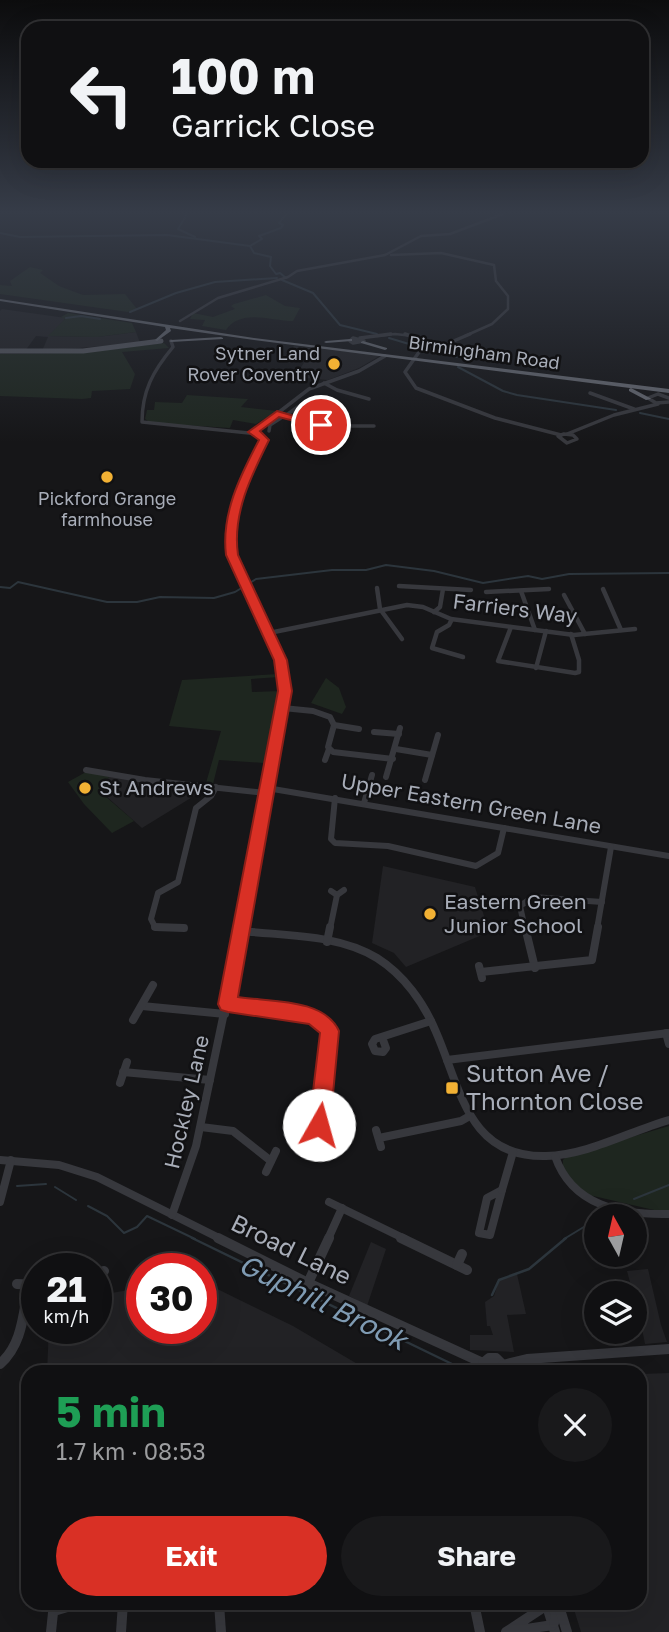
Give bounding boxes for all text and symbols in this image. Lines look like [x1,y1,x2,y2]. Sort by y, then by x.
text: 100 m [171,46,315,105]
icon: left [56,49,147,140]
text: Garrick Close [171,106,375,144]
street label: Birmingham Road [407,330,561,374]
place label: Sytner Land Rover Coventry [187,342,320,385]
marker: Sytner Land Rover Coventry [326,356,342,372]
pin [291,395,351,455]
icon: arrive [302,406,340,444]
marker: Pickford Grange farmhouse [99,469,115,485]
place label: Pickford Grange farmhouse [38,487,176,530]
street label: Farriers Way [451,587,579,629]
street label: Upper Eastern Green Lane [339,767,603,839]
place label: St Andrews [99,774,214,800]
marker: St Andrews [77,780,93,796]
place label: Eastern Green Junior School [444,888,587,938]
marker: Eastern Green Junior School [422,906,438,922]
street label: Hockley Lane [158,1032,214,1171]
place label: Sutton Ave / Thornton Close [466,1058,643,1115]
marker: Sutton Ave / Thornton Close [444,1080,460,1096]
position arrow [282,1088,356,1162]
north arrow [584,1204,648,1267]
map controls [584,1204,647,1344]
street label: Broad Lane [227,1207,356,1290]
water label: Guphill Brook [234,1247,415,1358]
speed limit sign: 30 [126,1253,217,1344]
text: 21 [47,1268,86,1310]
button: layers [584,1281,647,1344]
text: km/h [44,1305,89,1327]
text: 5 min [56,1386,166,1436]
button: close [538,1388,612,1462]
text: 1.7 km · 08:53 [56,1437,206,1465]
button: Exit [56,1516,327,1596]
button: Share [341,1516,612,1596]

